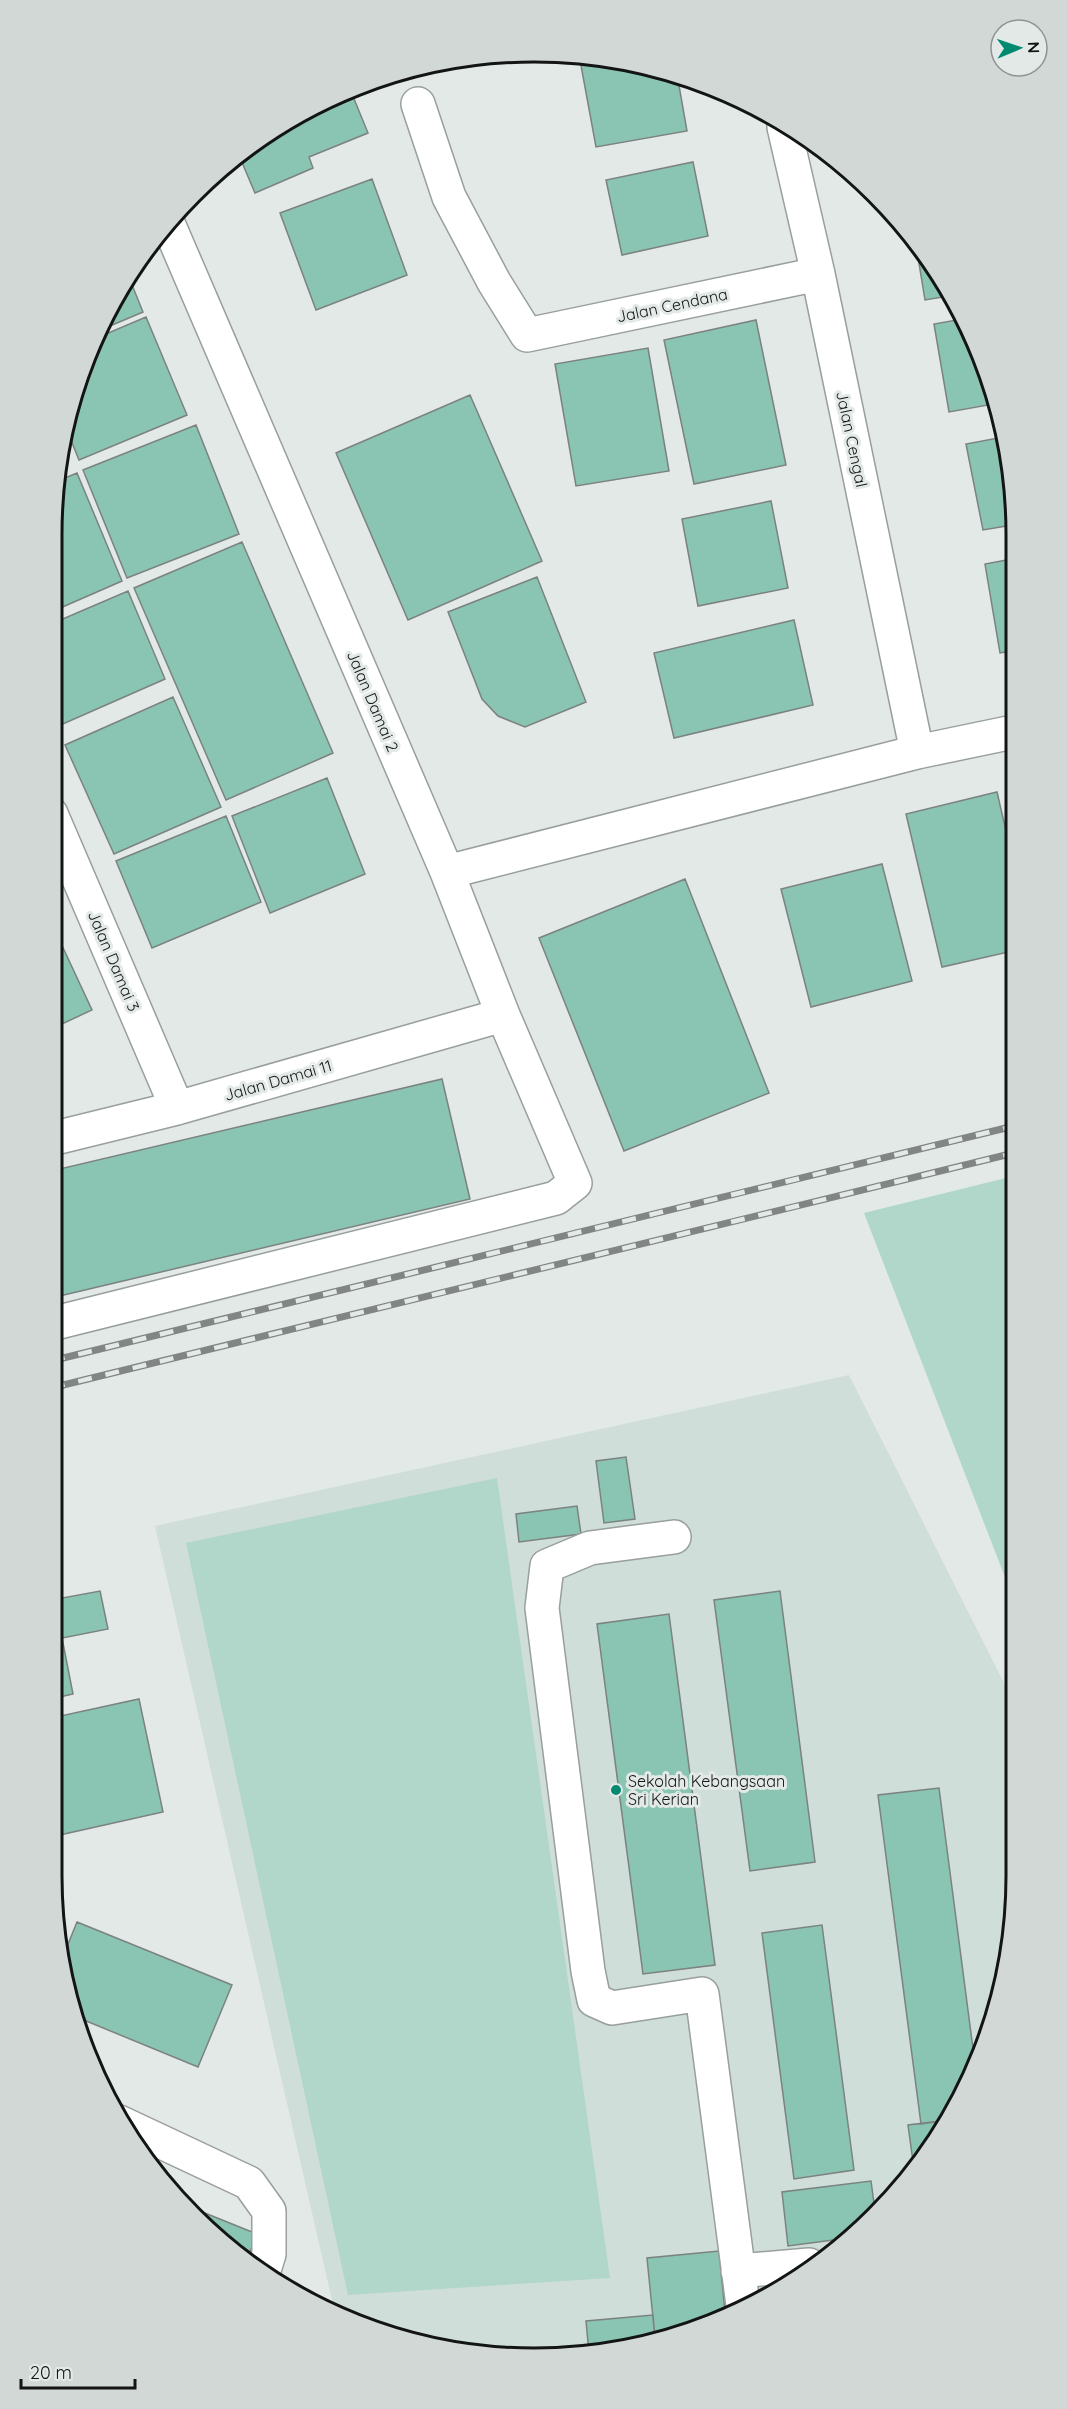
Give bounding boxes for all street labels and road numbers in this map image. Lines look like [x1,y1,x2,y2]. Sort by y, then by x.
street label: Jalan Cendana [615,283,729,327]
street label: Jalan Cengal [832,389,872,489]
street label: Jalan Damai 2 [343,647,403,755]
street label: Jalan Damai 3 [84,908,144,1014]
street label: Jalan Damai 11 [222,1055,334,1105]

